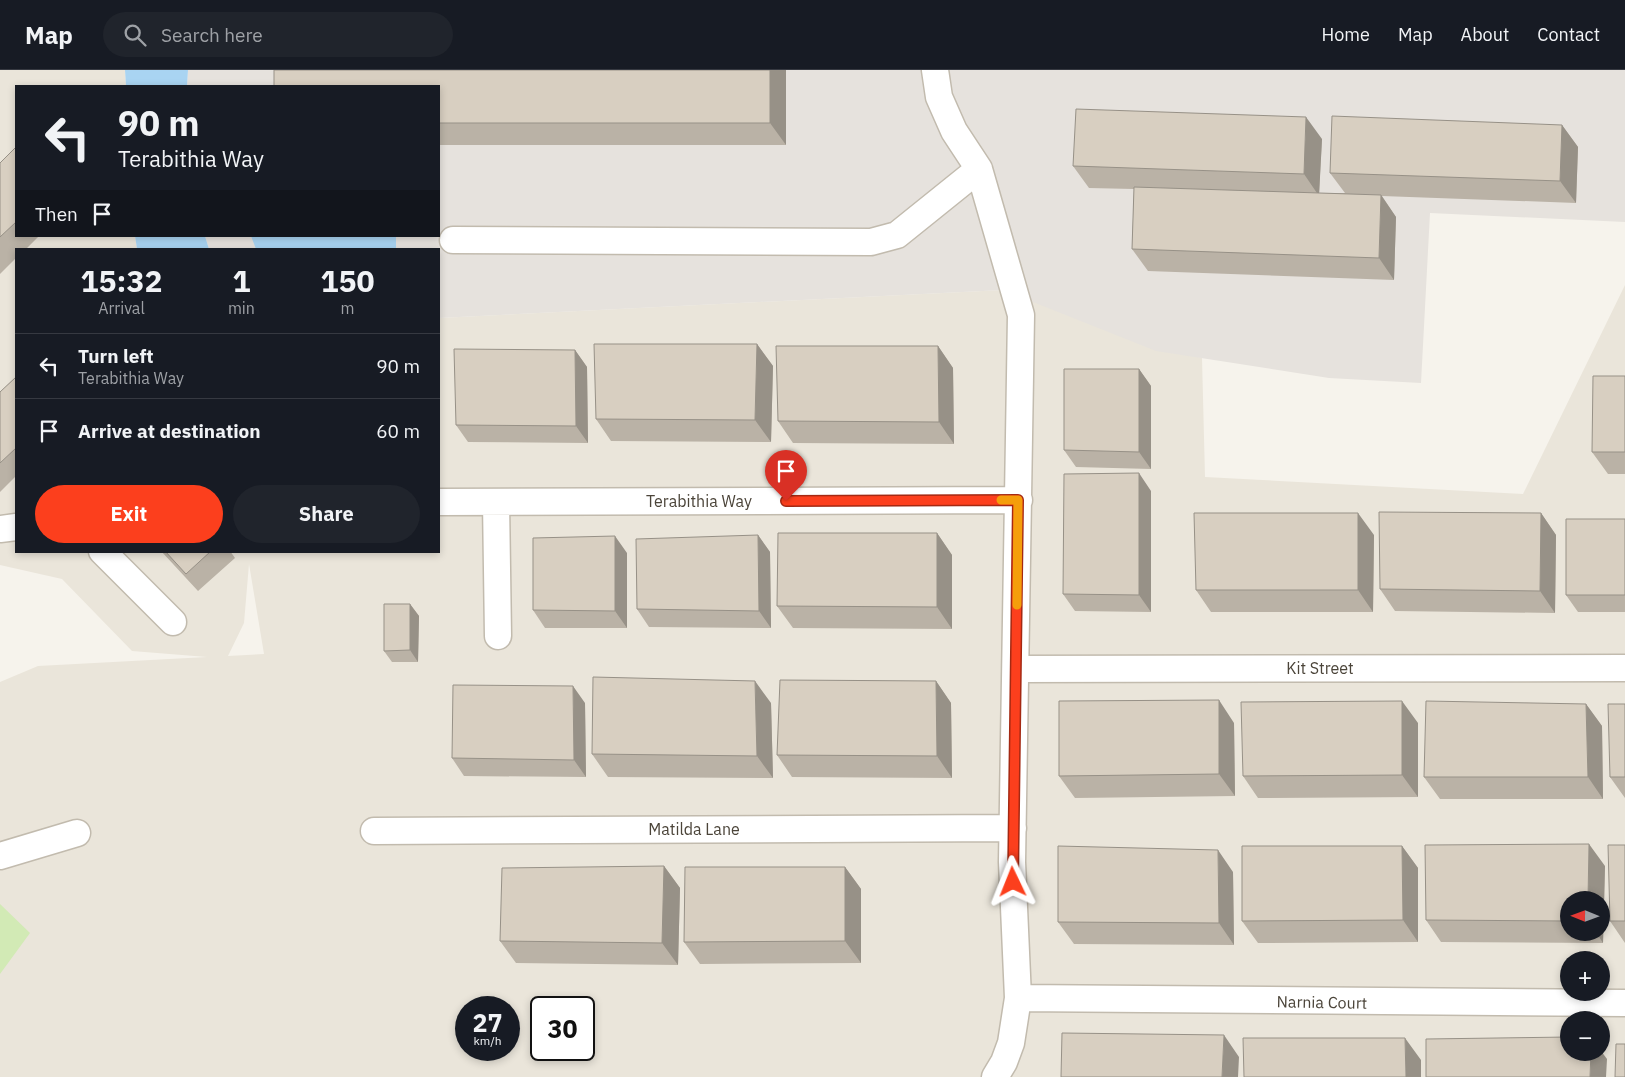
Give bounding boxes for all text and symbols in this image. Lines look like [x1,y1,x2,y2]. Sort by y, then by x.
search box [103,12,453,57]
text: Map [25,19,73,51]
icon: search [121,21,149,49]
text: Search here [161,23,263,47]
text: Home [1322,23,1370,46]
text: Map [1398,23,1433,46]
text: About [1461,23,1509,46]
text: Contact [1537,23,1600,46]
text: 90 m [118,100,200,146]
icon: left [35,105,100,170]
text: Terabithia Way [118,144,264,173]
icon: arrive [88,200,116,228]
text: Then [35,202,78,226]
text: 15:32 [81,261,162,300]
text: 1 [232,261,250,300]
text: 150 [320,261,374,300]
text: Arrival [98,298,145,318]
text: min [228,298,255,318]
text: m [340,298,354,318]
text: Turn left [78,344,154,368]
icon: left [35,352,63,380]
text: 90 m [376,354,420,378]
text: Terabithia Way [78,368,184,388]
icon: arrive [35,417,63,445]
text: Arrive at destination [78,419,261,443]
text: 60 m [376,419,420,443]
pin [765,450,807,501]
icon: arrive [772,457,800,485]
button: Exit [35,485,223,543]
button: Share [233,485,420,543]
street label: Terabithia Way [646,491,752,511]
street label: Kit Street [1286,658,1354,678]
street label: Matilda Lane [648,819,740,839]
position arrow [986,855,1038,907]
north arrow [1560,891,1610,941]
map controls [1560,891,1610,1061]
button: + [1560,951,1610,1001]
street label: Narnia Court [1276,991,1368,1013]
speed limit sign: 30 [530,996,595,1061]
text: 27 [472,1006,503,1039]
button: − [1560,1011,1610,1061]
text: km/h [473,1033,502,1048]

